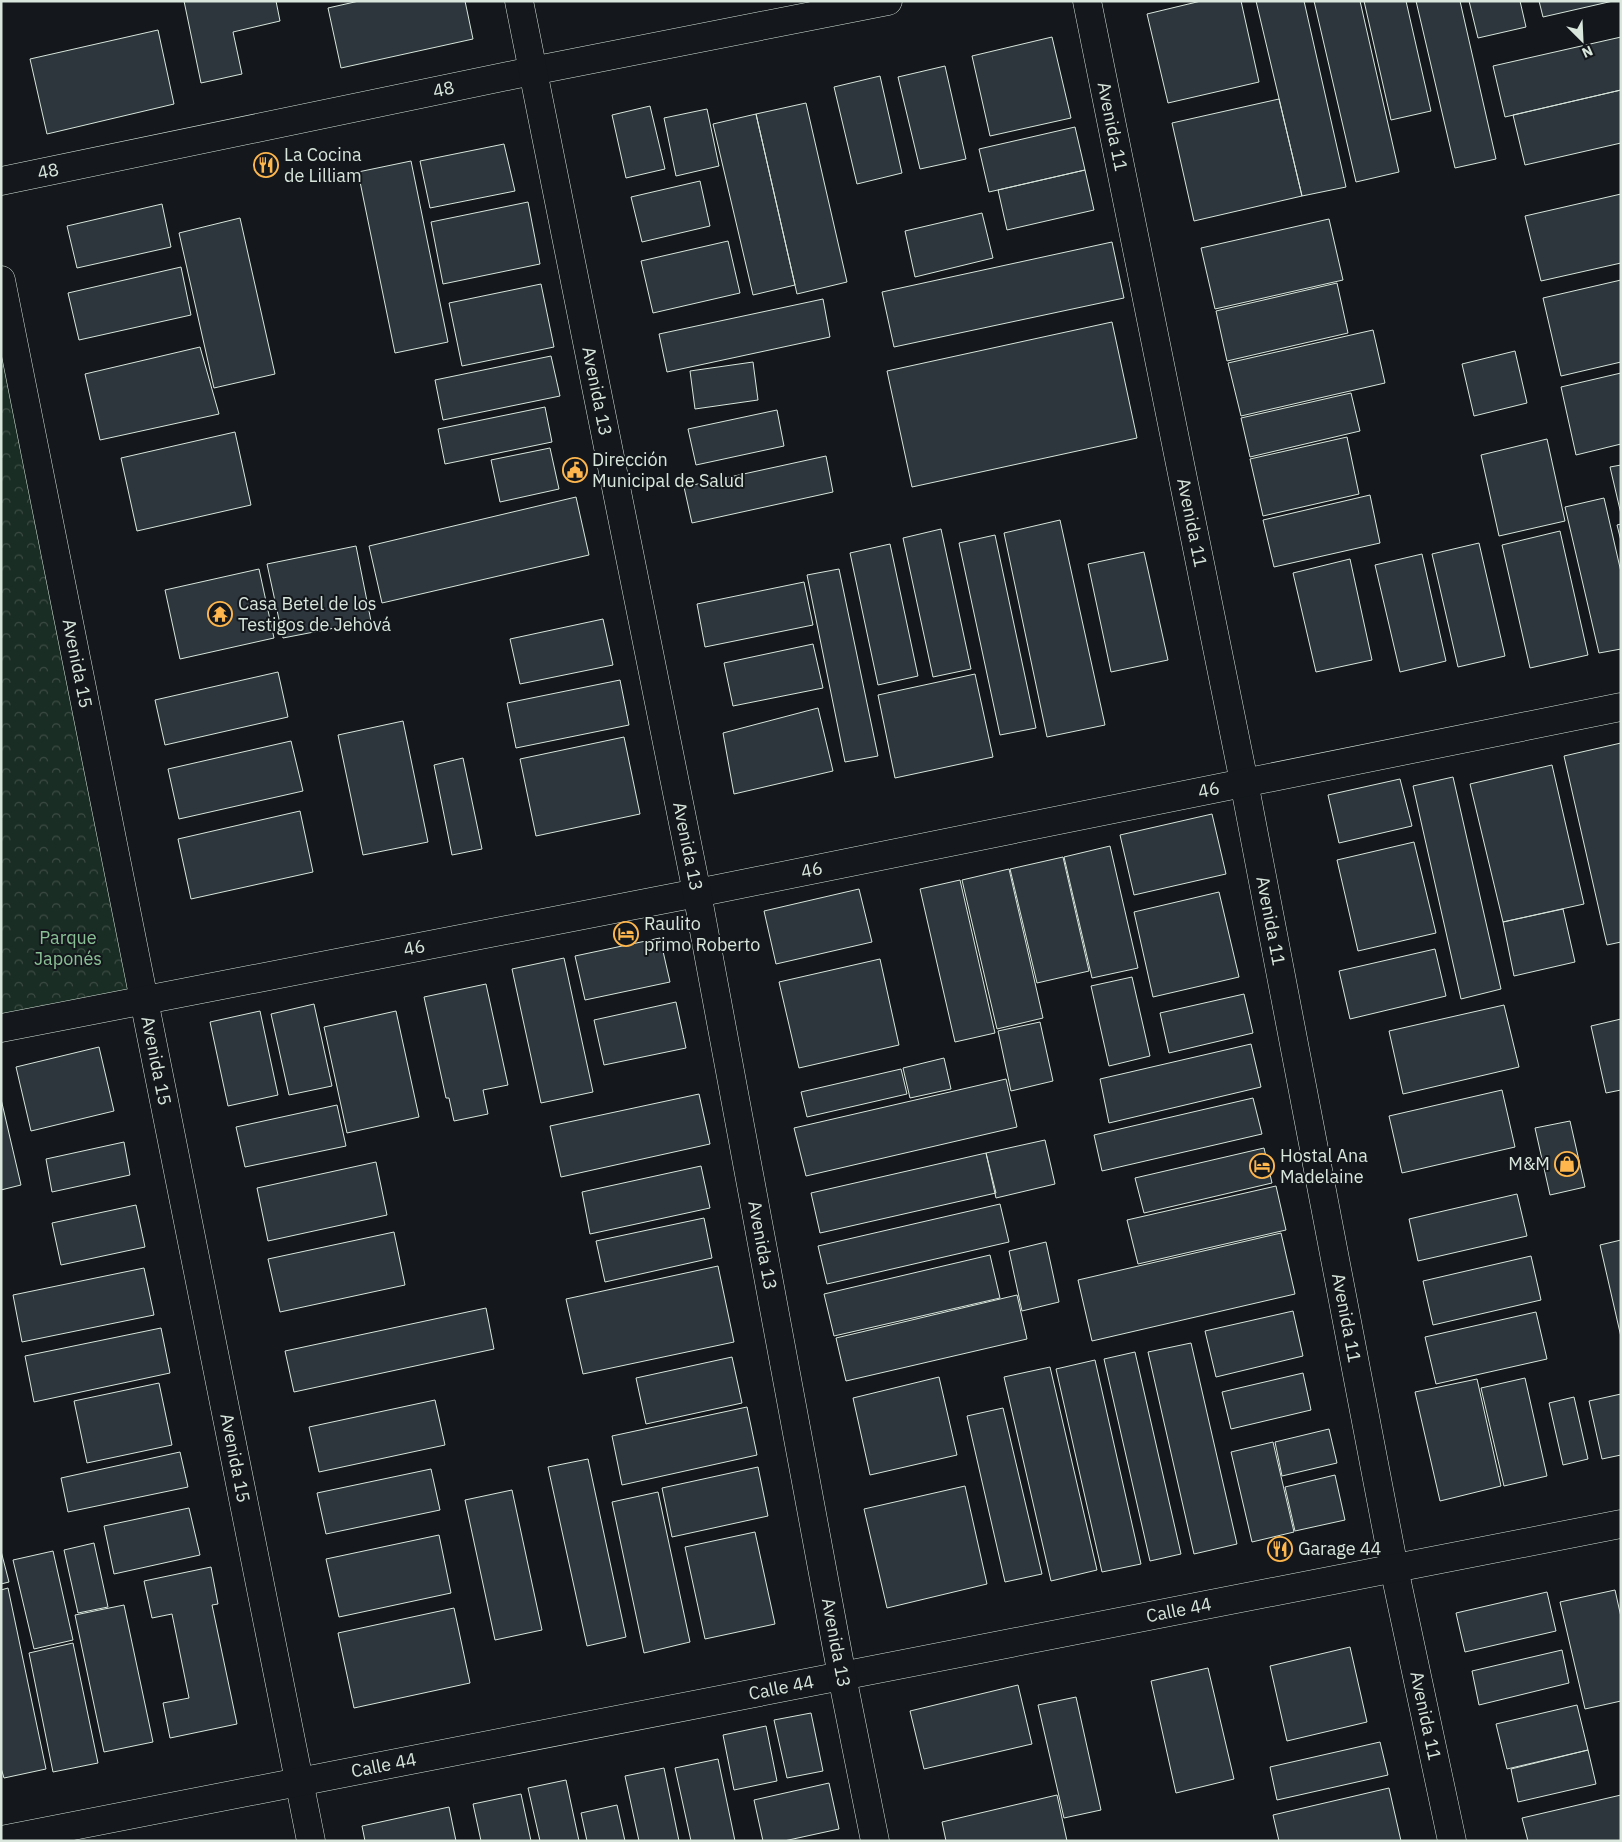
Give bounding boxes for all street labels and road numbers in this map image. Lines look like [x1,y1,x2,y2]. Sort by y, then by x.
street label: 48 [431,75,456,102]
street label: Avenida 11 [1093,80,1133,173]
street label: 48 [35,157,61,184]
street label: Avenida 13 [577,345,618,438]
street label: Avenida 11 [1172,476,1213,569]
street label: Avenida 15 [58,617,98,710]
street label: 46 [1196,776,1222,803]
street label: Avenida 13 [668,800,708,893]
street label: 46 [799,856,824,883]
street label: Avenida 11 [1251,874,1291,967]
street label: 46 [401,934,427,961]
street label: Avenida 15 [136,1014,177,1107]
street label: Avenida 13 [743,1199,782,1292]
street label: Avenida 11 [1327,1271,1367,1364]
street label: Avenida 15 [215,1411,256,1505]
street label: Calle 44 [1144,1592,1214,1627]
street label: Avenida 13 [817,1596,856,1689]
street label: Avenida 11 [1405,1669,1447,1762]
street label: Calle 44 [746,1670,816,1705]
street label: Calle 44 [349,1747,419,1782]

